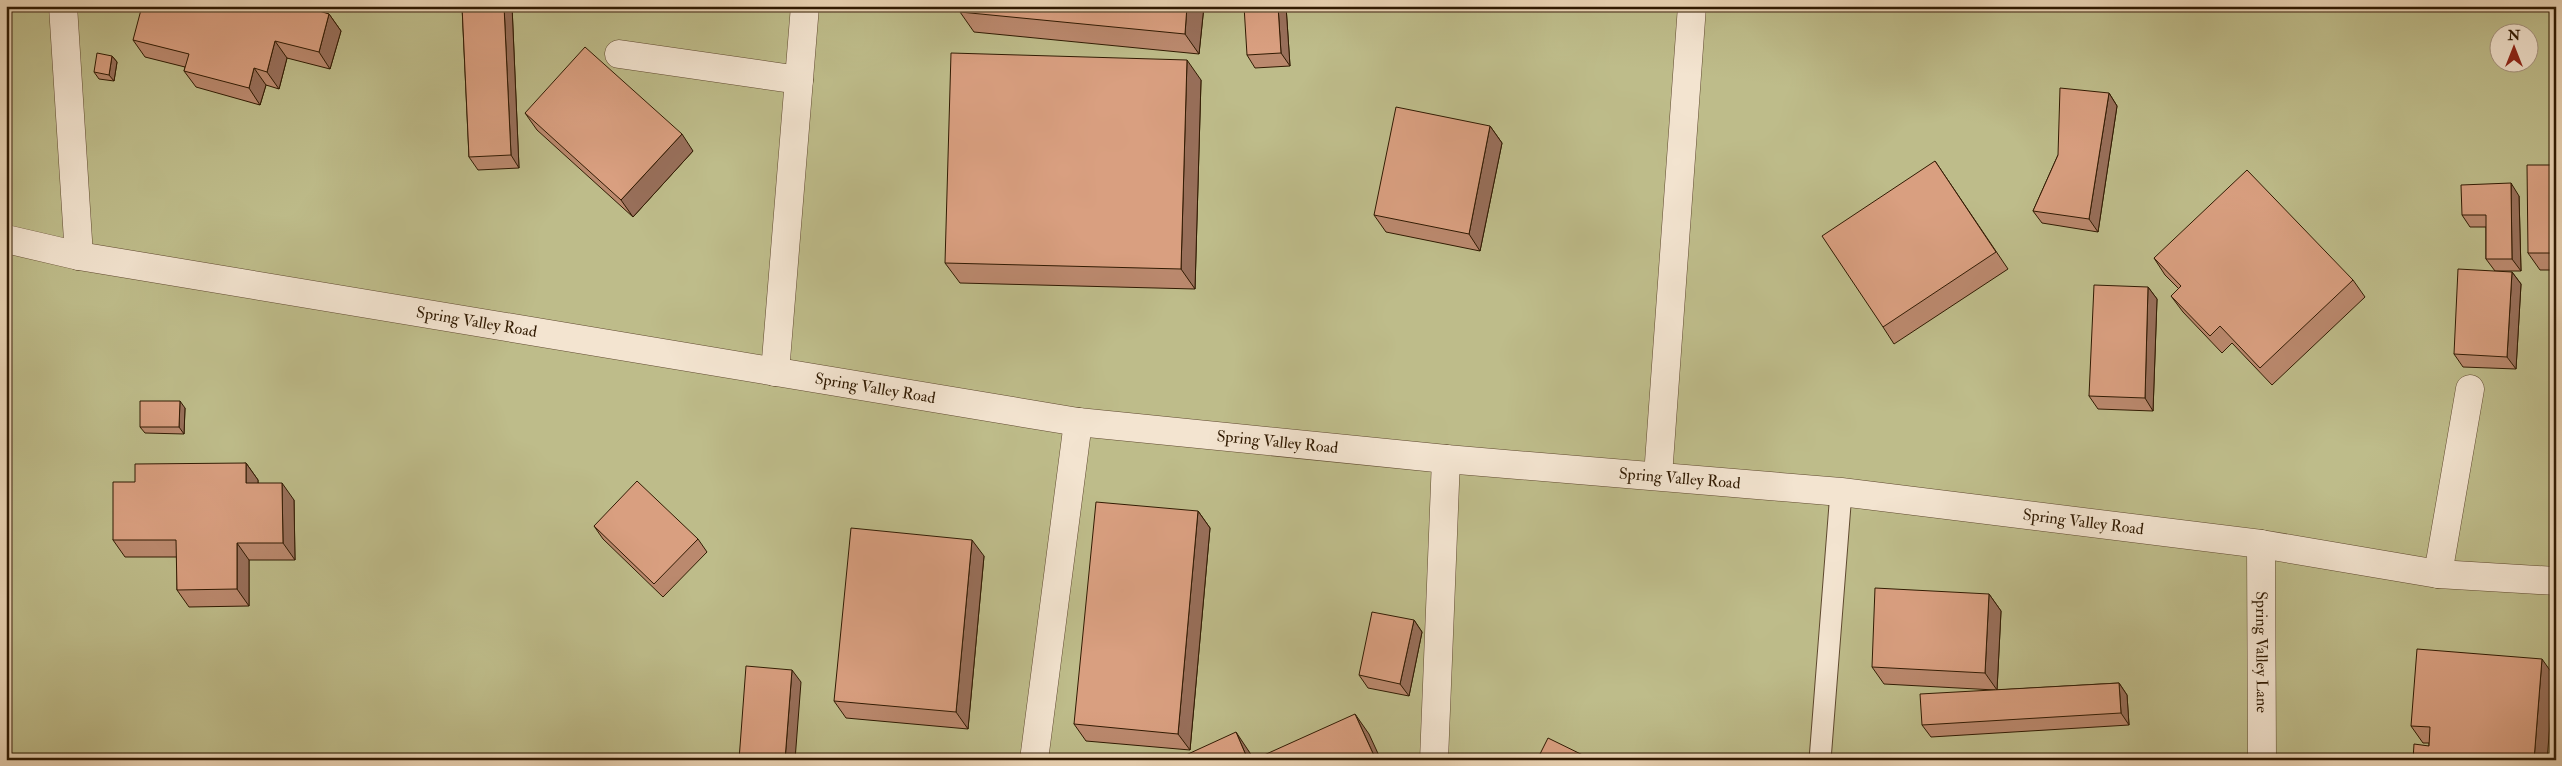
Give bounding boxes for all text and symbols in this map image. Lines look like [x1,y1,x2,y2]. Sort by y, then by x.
north arrow [2490,22,2540,72]
text: N [2507,27,2521,44]
street label: Spring Valley Road [415,302,539,342]
street label: Spring Valley Road [813,368,937,408]
street label: Spring Valley Road [1216,426,1339,458]
street label: Spring Valley Road [1618,463,1741,494]
street label: Spring Valley Road [2022,505,2145,539]
street label: Spring Valley Lane [2250,591,2272,713]

